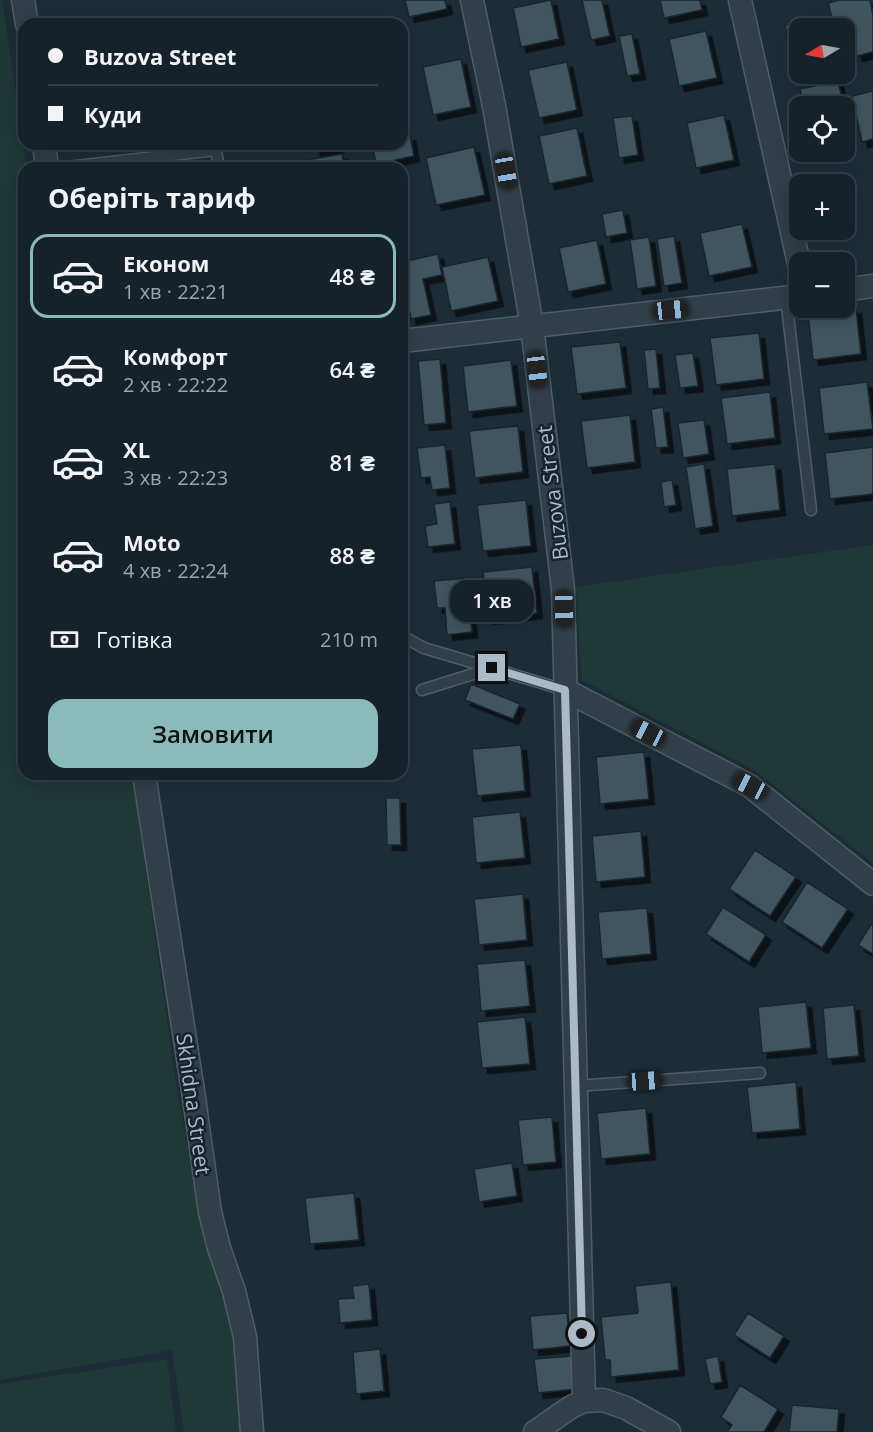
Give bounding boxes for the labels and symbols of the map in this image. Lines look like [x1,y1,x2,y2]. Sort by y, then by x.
north arrow [789,18,855,84]
car [494,152,518,190]
car [652,299,690,321]
car [526,351,548,389]
street label: Buzova Street [530,424,574,562]
callout: 1 хв [450,581,534,623]
car [555,591,573,627]
route end [478,654,505,681]
car [628,717,668,749]
car [730,770,770,802]
street label: Skhidna Street [170,1032,218,1176]
car [626,1071,664,1091]
route start [568,1320,595,1347]

